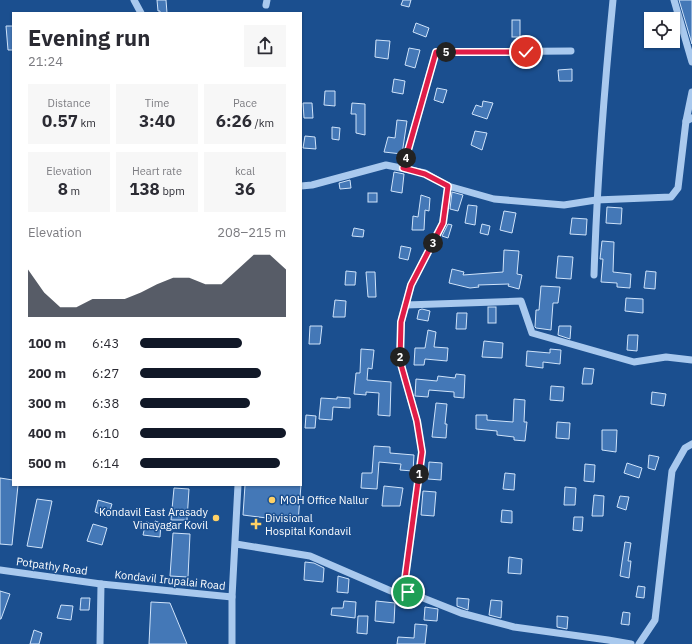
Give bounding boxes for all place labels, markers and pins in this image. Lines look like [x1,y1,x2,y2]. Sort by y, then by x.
pin [509,35,543,69]
pin: 5 [436,42,456,62]
pin: 4 [396,148,416,168]
pin: 3 [423,233,443,253]
pin: 2 [390,347,410,367]
pin: 1 [409,464,429,484]
place label: MOH Office Nallur [280,493,369,507]
marker: MOH Office Nallur [267,495,277,505]
place label: Kondavil East Arasady Vinayagar Kovil [99,505,208,532]
place label: Divisional Hospital Kondavil [265,511,351,538]
marker: Kondavil East Arasady Vinayagar Kovil [211,513,221,523]
marker: Divisional Hospital Kondavil [250,518,262,530]
pin [391,575,425,609]

